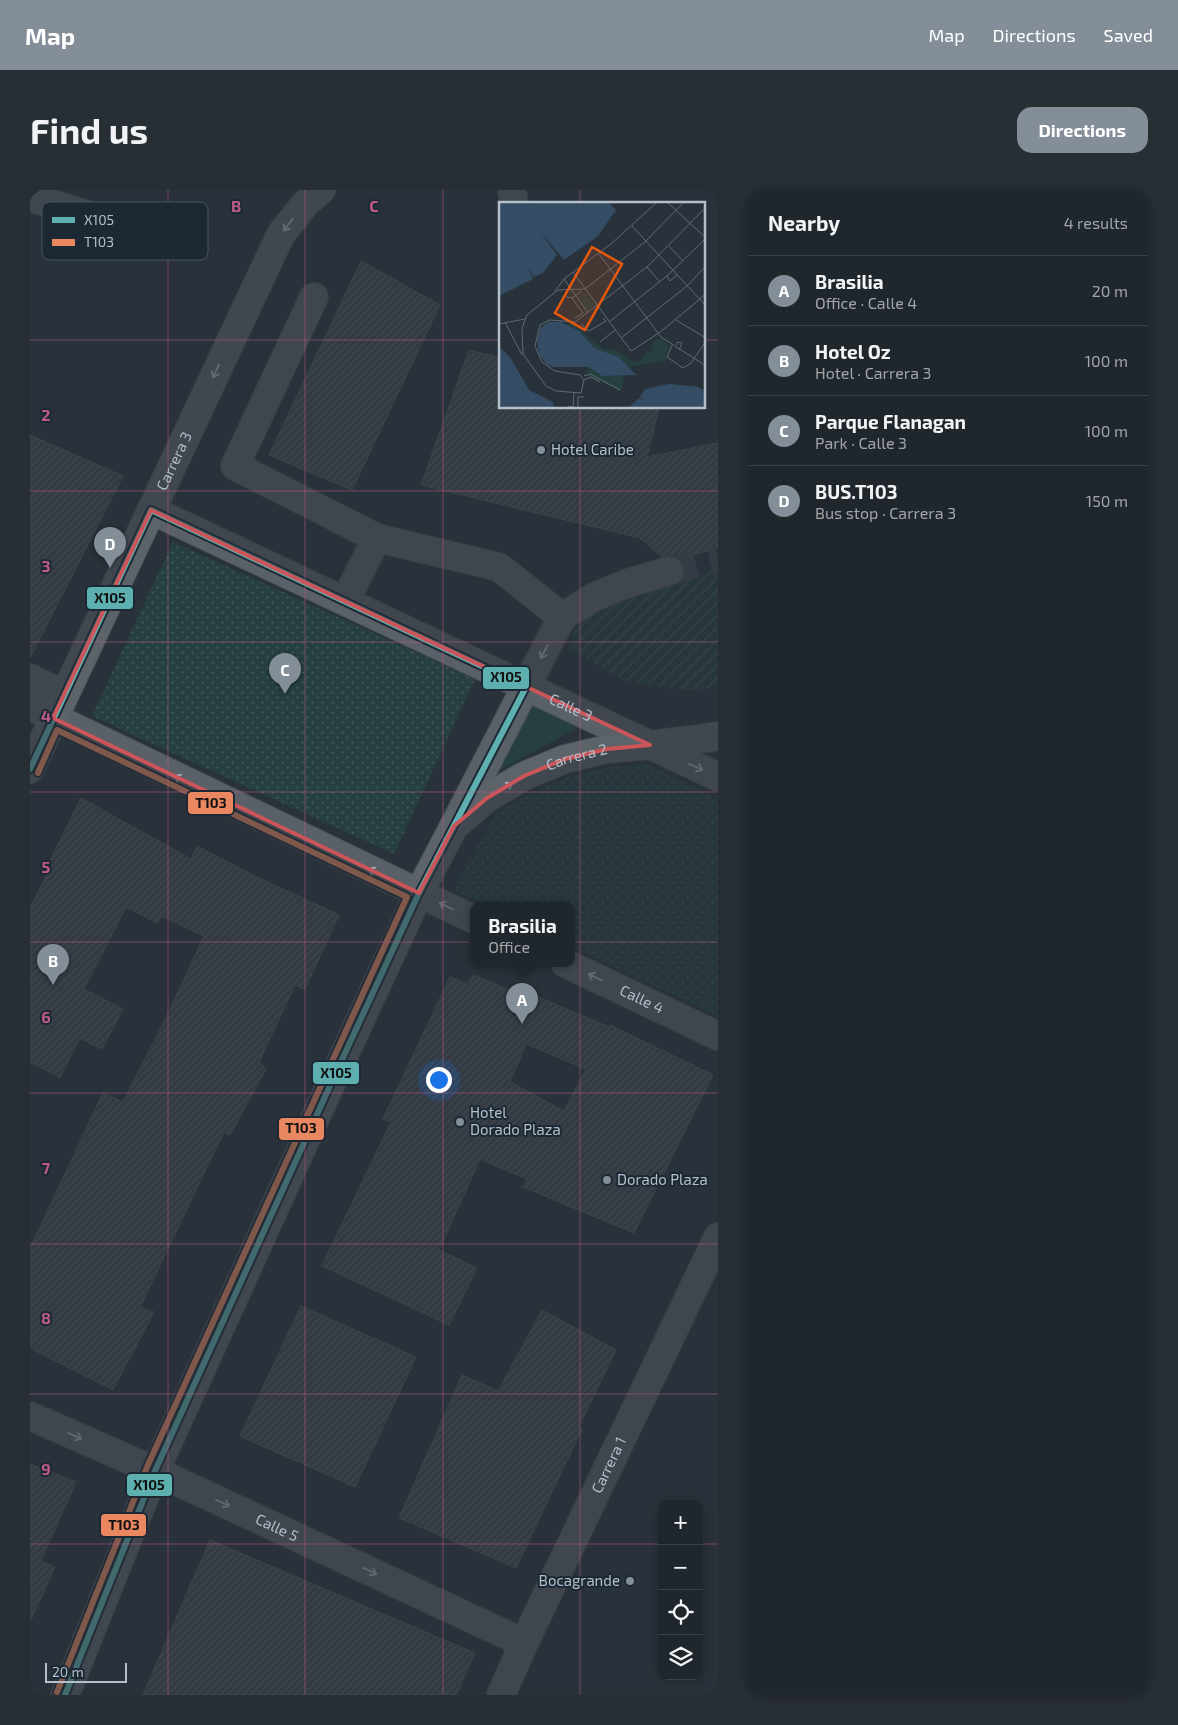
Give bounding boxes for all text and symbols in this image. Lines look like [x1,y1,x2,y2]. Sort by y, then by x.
text: Map [25,21,75,50]
text: Map [928,24,965,46]
text: Directions [993,24,1076,46]
text: Saved [1104,24,1153,46]
button: Directions [1017,107,1148,153]
text: Find us [30,109,148,151]
text: B [231,196,241,215]
text: C [369,196,379,215]
legend [42,202,208,260]
inset map [499,202,706,409]
text: Nearby [768,210,840,235]
text: X105 [84,211,114,228]
text: 4 results [1064,213,1128,232]
one-way arrow [282,219,293,232]
text: T103 [84,233,114,250]
text: Brasilia [815,270,884,293]
text: A [779,281,789,300]
text: 20 m [1092,281,1128,300]
text: Office · Calle 4 [815,293,917,312]
text: Hotel Oz [815,340,891,363]
text: B [779,351,789,370]
text: 100 m [1085,351,1128,370]
one-way arrow [211,363,221,378]
text: Hotel · Carrera 3 [815,363,932,382]
text: 2 [41,405,51,424]
text: Parque Flanagan [815,410,966,433]
text: C [779,421,789,440]
text: 100 m [1085,421,1128,440]
street label: Carrera 3 [152,429,195,493]
text: Park · Calle 3 [815,433,907,452]
place label: Hotel Caribe [551,440,634,458]
marker: Hotel Caribe [535,444,547,456]
text: BUS.T103 [815,480,897,503]
text: D [779,491,789,510]
text: 150 m [1086,491,1128,510]
text: Bus stop · Carrera 3 [815,503,956,522]
pin: D [94,527,126,568]
text: 3 [41,556,51,575]
line badge: X105 [86,586,134,610]
text: X105 [94,589,126,606]
one-way arrow [539,644,548,659]
pin: C [269,653,301,694]
line badge: X105 [482,666,530,690]
text: X105 [490,668,522,685]
street label: Calle 3 [547,689,596,725]
text: 4 [41,706,51,725]
street label: Carrera 2 [543,739,609,774]
one-way arrow [688,763,703,772]
one-way arrow [174,774,189,783]
one-way arrow [499,781,513,791]
line badge: T103 [187,791,234,815]
text: T103 [195,794,227,811]
text: 5 [42,857,51,876]
one-way arrow [368,867,383,876]
one-way arrow [439,901,454,910]
popup [470,902,575,967]
text: Brasilia [488,914,557,937]
text: Office [488,937,530,956]
pin: B [37,944,69,985]
one-way arrow [588,972,603,982]
street label: Calle 4 [617,981,667,1017]
pin: A [506,983,538,1024]
text: 6 [41,1007,51,1026]
line badge: X105 [312,1061,360,1085]
text: X105 [320,1064,352,1081]
your location [426,1067,452,1093]
place label: Hotel Dorado Plaza [470,1103,561,1138]
marker: Hotel Dorado Plaza [454,1116,466,1128]
line badge: T103 [278,1117,325,1141]
text: T103 [285,1119,317,1136]
text: 7 [42,1158,51,1177]
place label: Dorado Plaza [617,1170,708,1188]
marker: Dorado Plaza [601,1174,613,1186]
text: 8 [41,1308,51,1327]
one-way arrow [67,1432,82,1441]
street label: Carrera 1 [587,1434,629,1496]
text: 9 [41,1459,51,1478]
line badge: X105 [126,1473,173,1497]
text: X105 [133,1476,165,1493]
one-way arrow [215,1498,230,1508]
map controls [658,1500,703,1680]
button: + [658,1500,703,1545]
street label: Calle 5 [253,1509,302,1545]
line badge: T103 [100,1513,147,1537]
text: T103 [108,1516,140,1533]
button: − [658,1545,703,1590]
one-way arrow [362,1567,377,1577]
place label: Bocagrande [539,1571,620,1589]
marker: Bocagrande [624,1575,636,1587]
button: locate [658,1590,703,1635]
button: layers [658,1635,703,1680]
scale bar [45,1660,128,1683]
text: 20 m [52,1663,84,1680]

